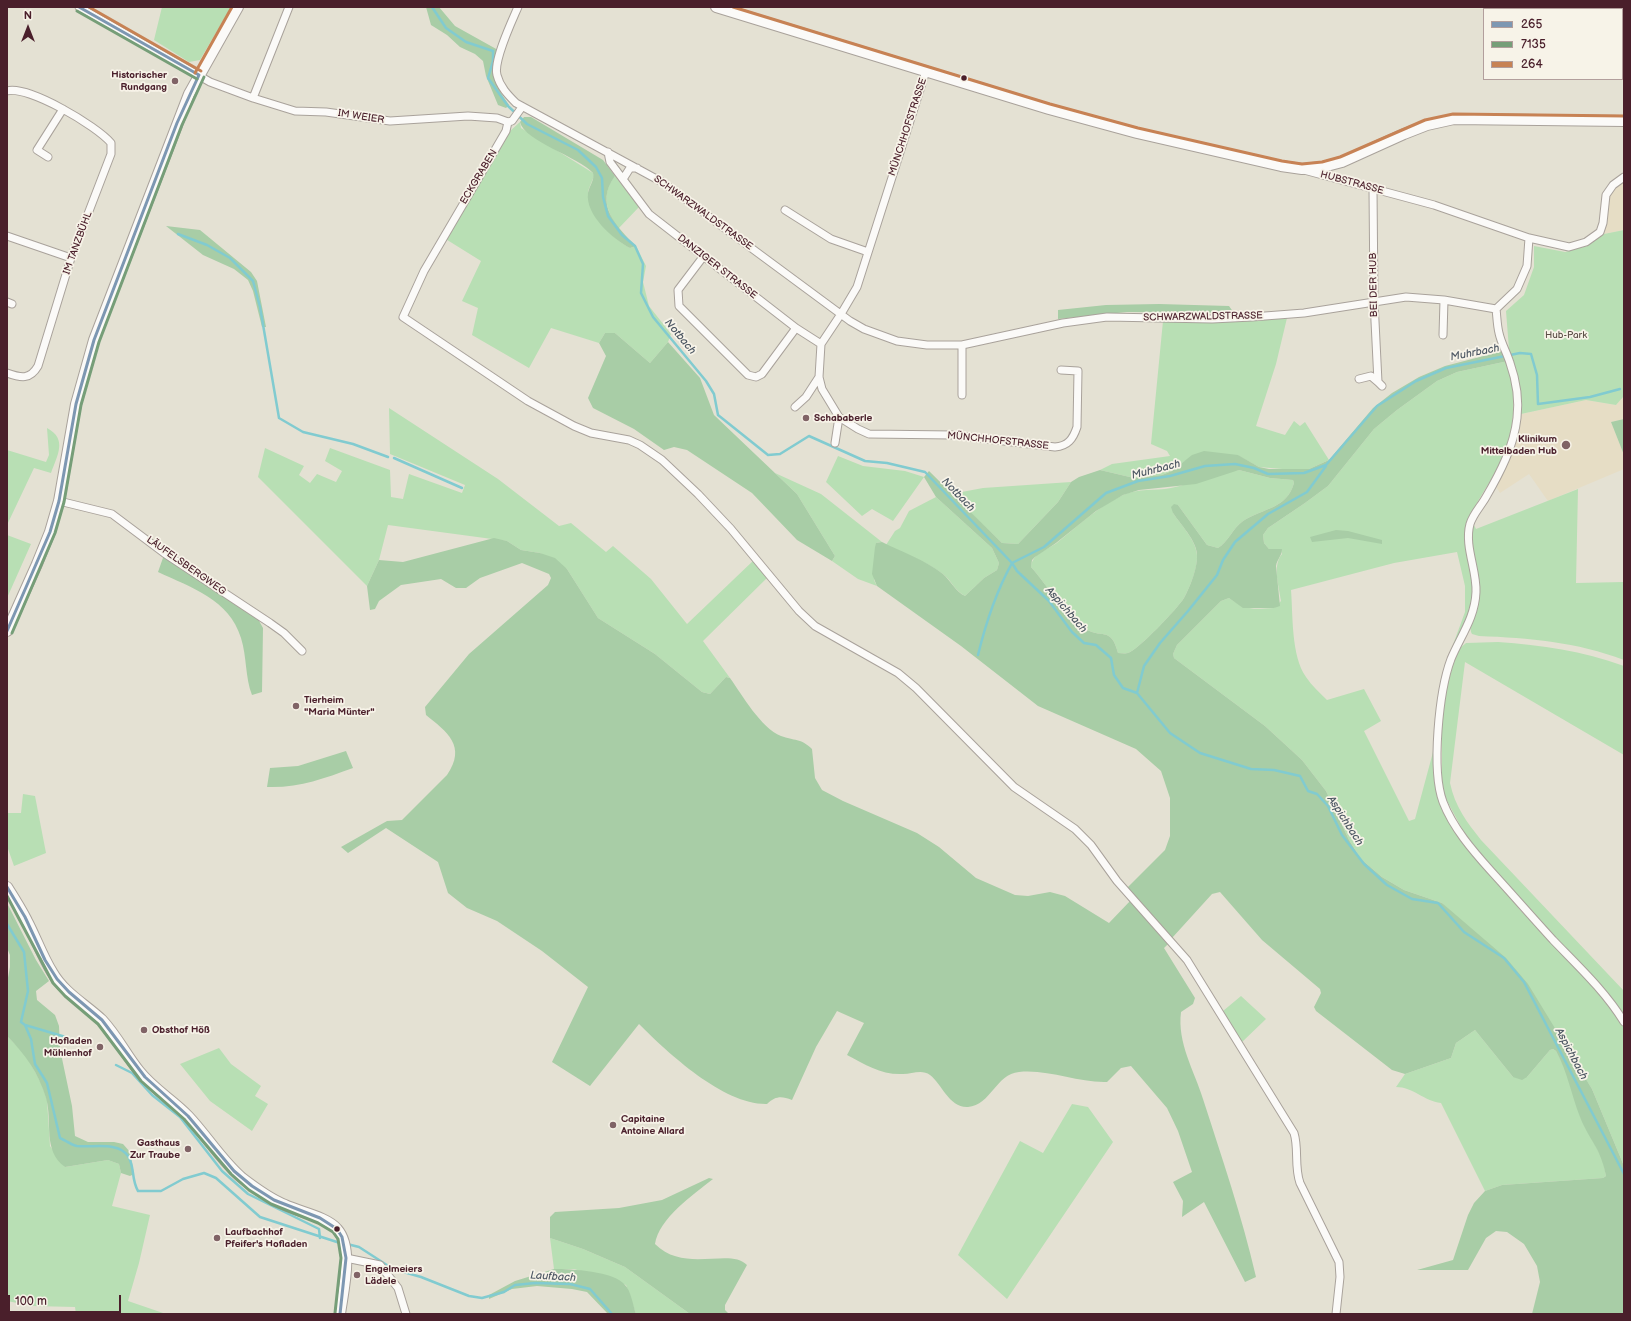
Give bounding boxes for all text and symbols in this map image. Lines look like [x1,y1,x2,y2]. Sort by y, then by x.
north arrow [8,8,48,48]
legend [1483,8,1623,80]
text: N [24,9,32,22]
text: 265 [1521,17,1542,32]
text: 7135 [1521,37,1546,52]
text: 264 [1521,57,1543,72]
place label: Historischer Rundgang [111,69,167,92]
unlabelled marker [959,73,969,83]
marker: Historischer Rundgang [170,76,180,86]
street label: MÜNCHHOFSTRASSE [886,77,930,177]
street label: IM WEIER [337,107,385,127]
street label: ECKGRABEN [458,148,500,206]
street label: HUBSTRASSE [1319,169,1385,197]
street label: SCHWARZWALDSTRASSE [651,173,755,253]
street label: IM TANZBÜHL [61,210,95,276]
street label: DANZIGER STRASSE [675,232,759,302]
street label: BEI DER HUB [1367,253,1381,317]
street label: SCHWARZWALDSTRASSE [1143,310,1263,324]
water label: Notbach [661,317,699,357]
park label: Hub-Park [1545,329,1587,341]
water label: Muhrbach [1449,342,1501,364]
place label: Schababerle [814,412,872,424]
marker: Schababerle [801,413,811,423]
street label: MÜNCHHOFSTRASSE [947,430,1049,452]
place label: Klinikum Mittelbaden Hub [1481,433,1557,456]
marker: Klinikum Mittelbaden Hub [1560,439,1572,451]
water label: Muhrbach [1130,458,1182,482]
water label: Notbach [939,475,977,515]
street label: LÄUFELSBERGWEG [144,534,228,598]
water label: Aspichbach [1042,584,1090,636]
place label: Tierheim "Maria Münter" [304,694,375,718]
marker: Tierheim "Maria Münter" [291,701,301,711]
water label: Aspichbach [1324,794,1366,848]
place label: Obsthof Höß [152,1024,210,1036]
marker: Obsthof Höß [139,1025,149,1035]
water label: Aspichbach [1552,1026,1590,1082]
place label: Hofladen Mühlenhof [44,1035,92,1058]
marker: Hofladen Mühlenhof [95,1042,105,1052]
place label: Capitaine Antoine Allard [621,1113,684,1136]
marker: Capitaine Antoine Allard [608,1120,618,1130]
place label: Gasthaus Zur Traube [130,1137,180,1160]
marker: Gasthaus Zur Traube [183,1144,193,1154]
unlabelled marker [332,1224,342,1234]
place label: Laufbachhof Pfeifer's Hofladen [225,1226,307,1250]
marker: Laufbachhof Pfeifer's Hofladen [212,1233,222,1243]
place label: Engelmeiers Lädele [365,1263,422,1286]
water label: Laufbach [530,1269,576,1285]
marker: Engelmeiers Lädele [352,1270,362,1280]
scale bar [10,1287,123,1313]
text: 100 m [15,1294,47,1309]

